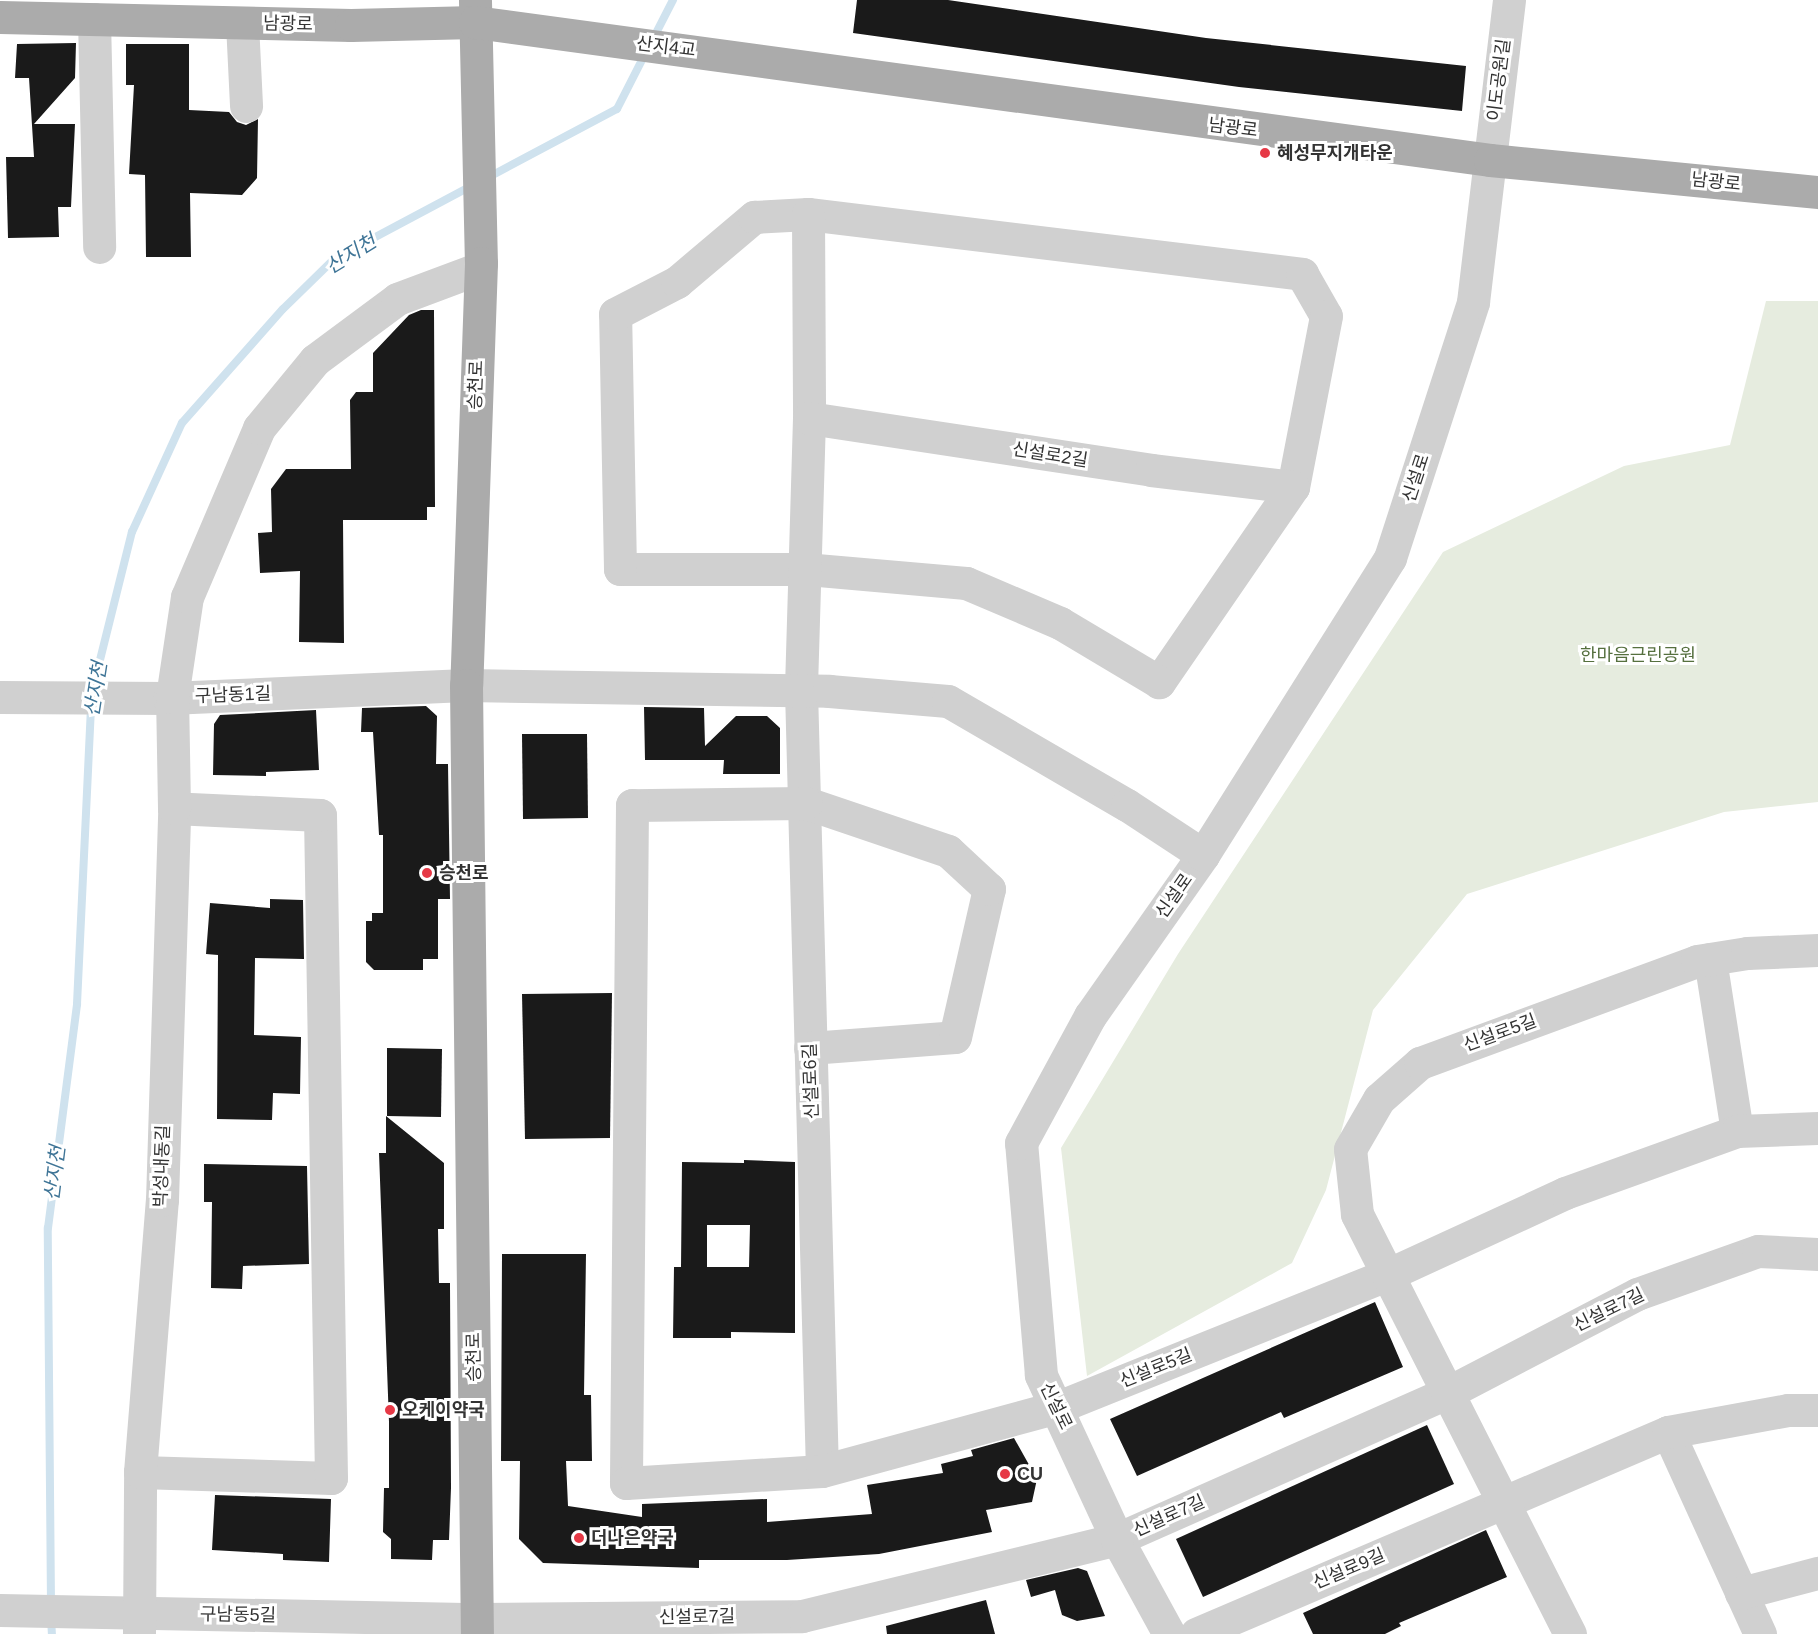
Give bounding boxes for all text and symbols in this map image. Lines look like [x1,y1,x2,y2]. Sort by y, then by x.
street label: 남광로 [263,13,313,35]
street label: 산지4교 [635,33,697,61]
street label: 이도공원길 [1483,38,1515,122]
street label: 남광로 [1207,114,1259,142]
place label: 혜성무지개타운 [1277,142,1393,164]
marker: 혜성무지개타운 [1258,146,1272,160]
street label: 남광로 [1690,169,1742,195]
water label: 산지천 [321,229,381,279]
street label: 승천로 [464,360,488,410]
street label: 신설로2길 [1011,438,1089,472]
street label: 신설로 [1398,451,1434,505]
park label: 한마음근린공원 [1580,644,1696,666]
water label: 산지천 [80,660,112,718]
street label: 구남동1길 [195,683,271,707]
place label: 승천로 [439,862,489,884]
marker: 승천로 [420,866,434,880]
street label: 신설로 [1151,869,1197,923]
street label: 신설로5길 [1460,1010,1540,1056]
street label: 신설로6길 [799,1043,823,1119]
street label: 박성내동길 [150,1124,174,1208]
water label: 산지천 [40,1144,70,1202]
street label: 신설로7길 [1570,1284,1648,1336]
street label: 승천로 [463,1332,485,1382]
street label: 신설로5길 [1117,1344,1195,1392]
street label: 신설로 [1035,1379,1077,1433]
place label: 오케이약국 [402,1399,485,1421]
marker: 오케이약국 [383,1403,397,1417]
place label: CU [1017,1463,1043,1485]
marker: CU [998,1467,1012,1481]
street label: 신설로7길 [1130,1491,1208,1541]
place label: 더나은약국 [591,1527,674,1549]
marker: 더나은약국 [572,1531,586,1545]
street label: 신설로9길 [1310,1544,1388,1594]
street label: 구남동5길 [200,1604,276,1626]
street label: 신설로7길 [659,1606,735,1628]

